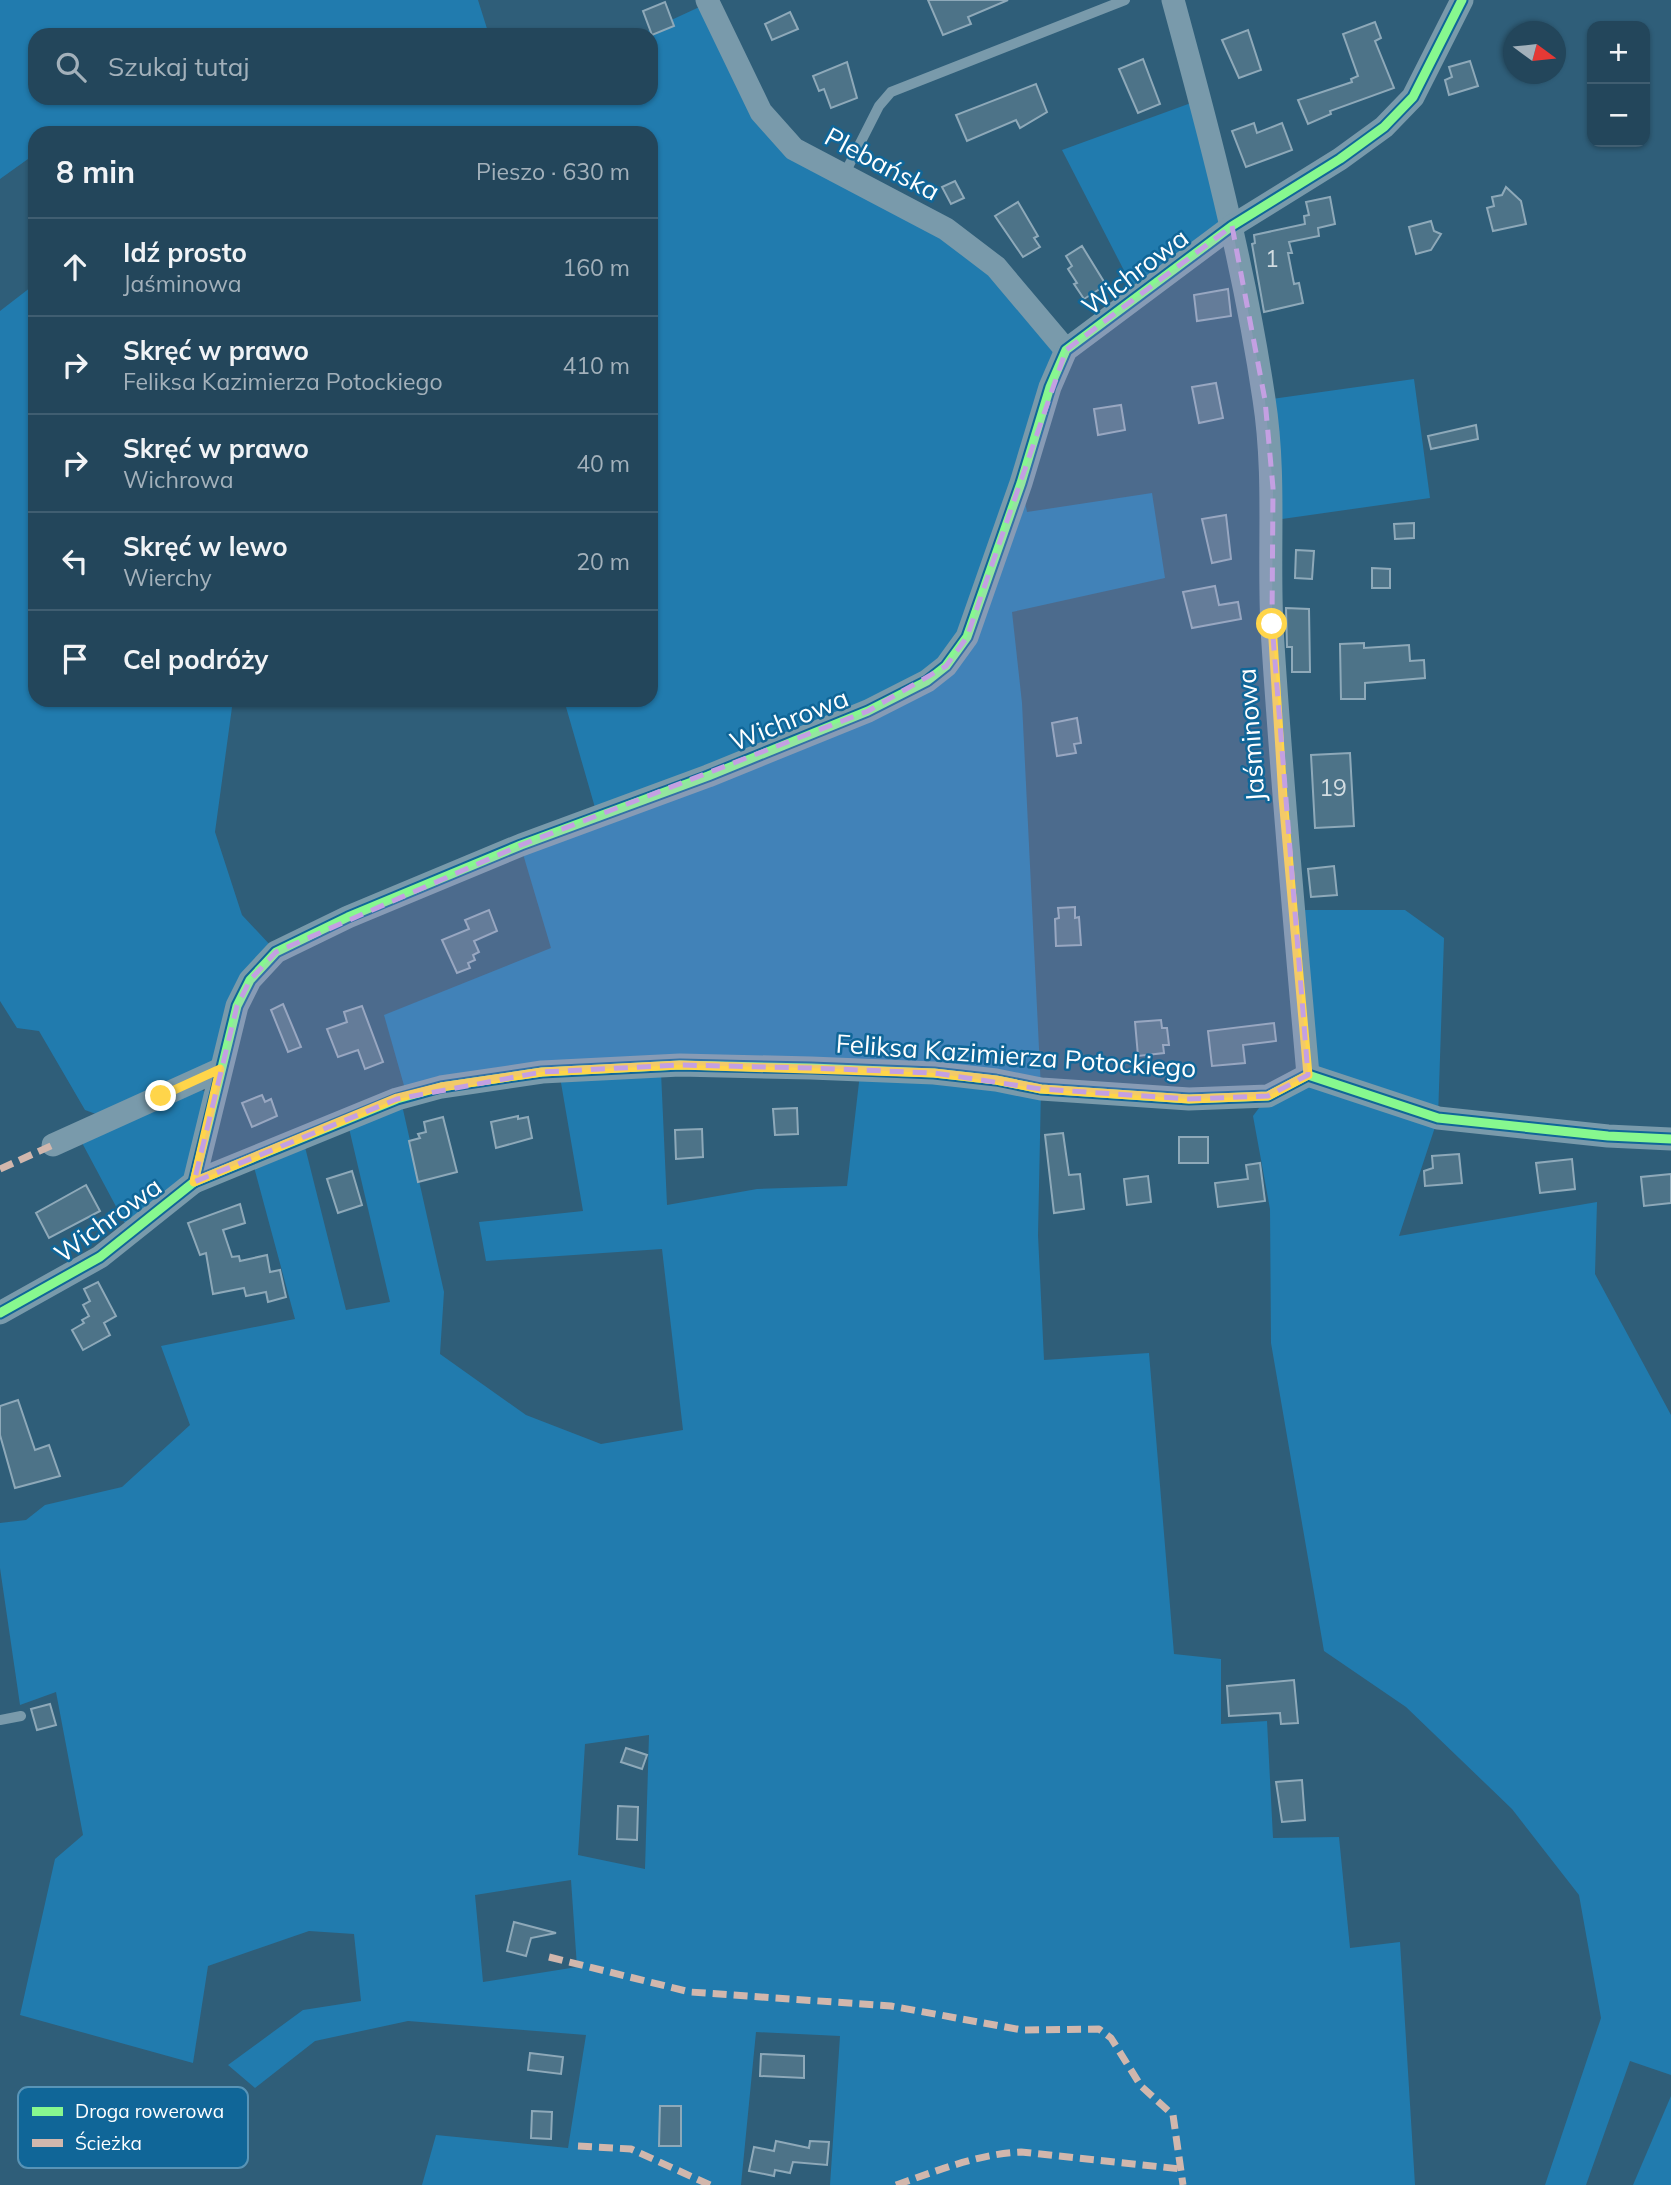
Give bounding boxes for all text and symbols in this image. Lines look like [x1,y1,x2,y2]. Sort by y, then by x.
north arrow [1503,21,1566,84]
map controls [1587,21,1650,147]
button: + [1587,21,1650,84]
search box [28,28,658,105]
icon: search [52,48,90,86]
text: Szukaj tutaj [108,50,250,83]
button: − [1587,84,1650,147]
street label: Plebańska [819,120,945,208]
text: 8 min [56,153,135,191]
text: Pieszo · 630 m [476,157,630,186]
street label: Wichrowa [1075,221,1195,322]
text: Idź prosto [123,236,247,269]
house number: 1 [1265,244,1279,273]
icon: ahead [56,248,94,286]
text: 160 m [562,253,630,282]
text: Jaśminowa [123,269,241,298]
text: Skręć w prawo [123,334,309,367]
icon: right [56,346,94,384]
text: 410 m [562,351,630,380]
text: Feliksa Kazimierza Potockiego [123,367,443,396]
text: Skręć w prawo [123,432,309,465]
icon: right [56,444,94,482]
text: 40 m [576,449,630,478]
text: Wichrowa [123,465,234,494]
text: Skręć w lewo [123,530,288,563]
icon: left [56,542,94,580]
text: 20 m [576,547,630,576]
text: Wierchy [123,563,212,592]
route start [1256,608,1287,639]
icon: arrive [56,640,94,678]
text: Cel podróży [123,643,268,676]
street label: Jaśminowa [1229,667,1272,803]
street label: Wichrowa [725,681,853,758]
house number: 19 [1319,773,1347,802]
street label: Feliksa Kazimierza Potockiego [835,1026,1197,1085]
route end [145,1080,176,1111]
street label: Wichrowa [47,1169,168,1270]
legend [18,2087,248,2168]
text: Droga rowerowa [75,2099,224,2123]
text: Ścieżka [75,2131,142,2155]

